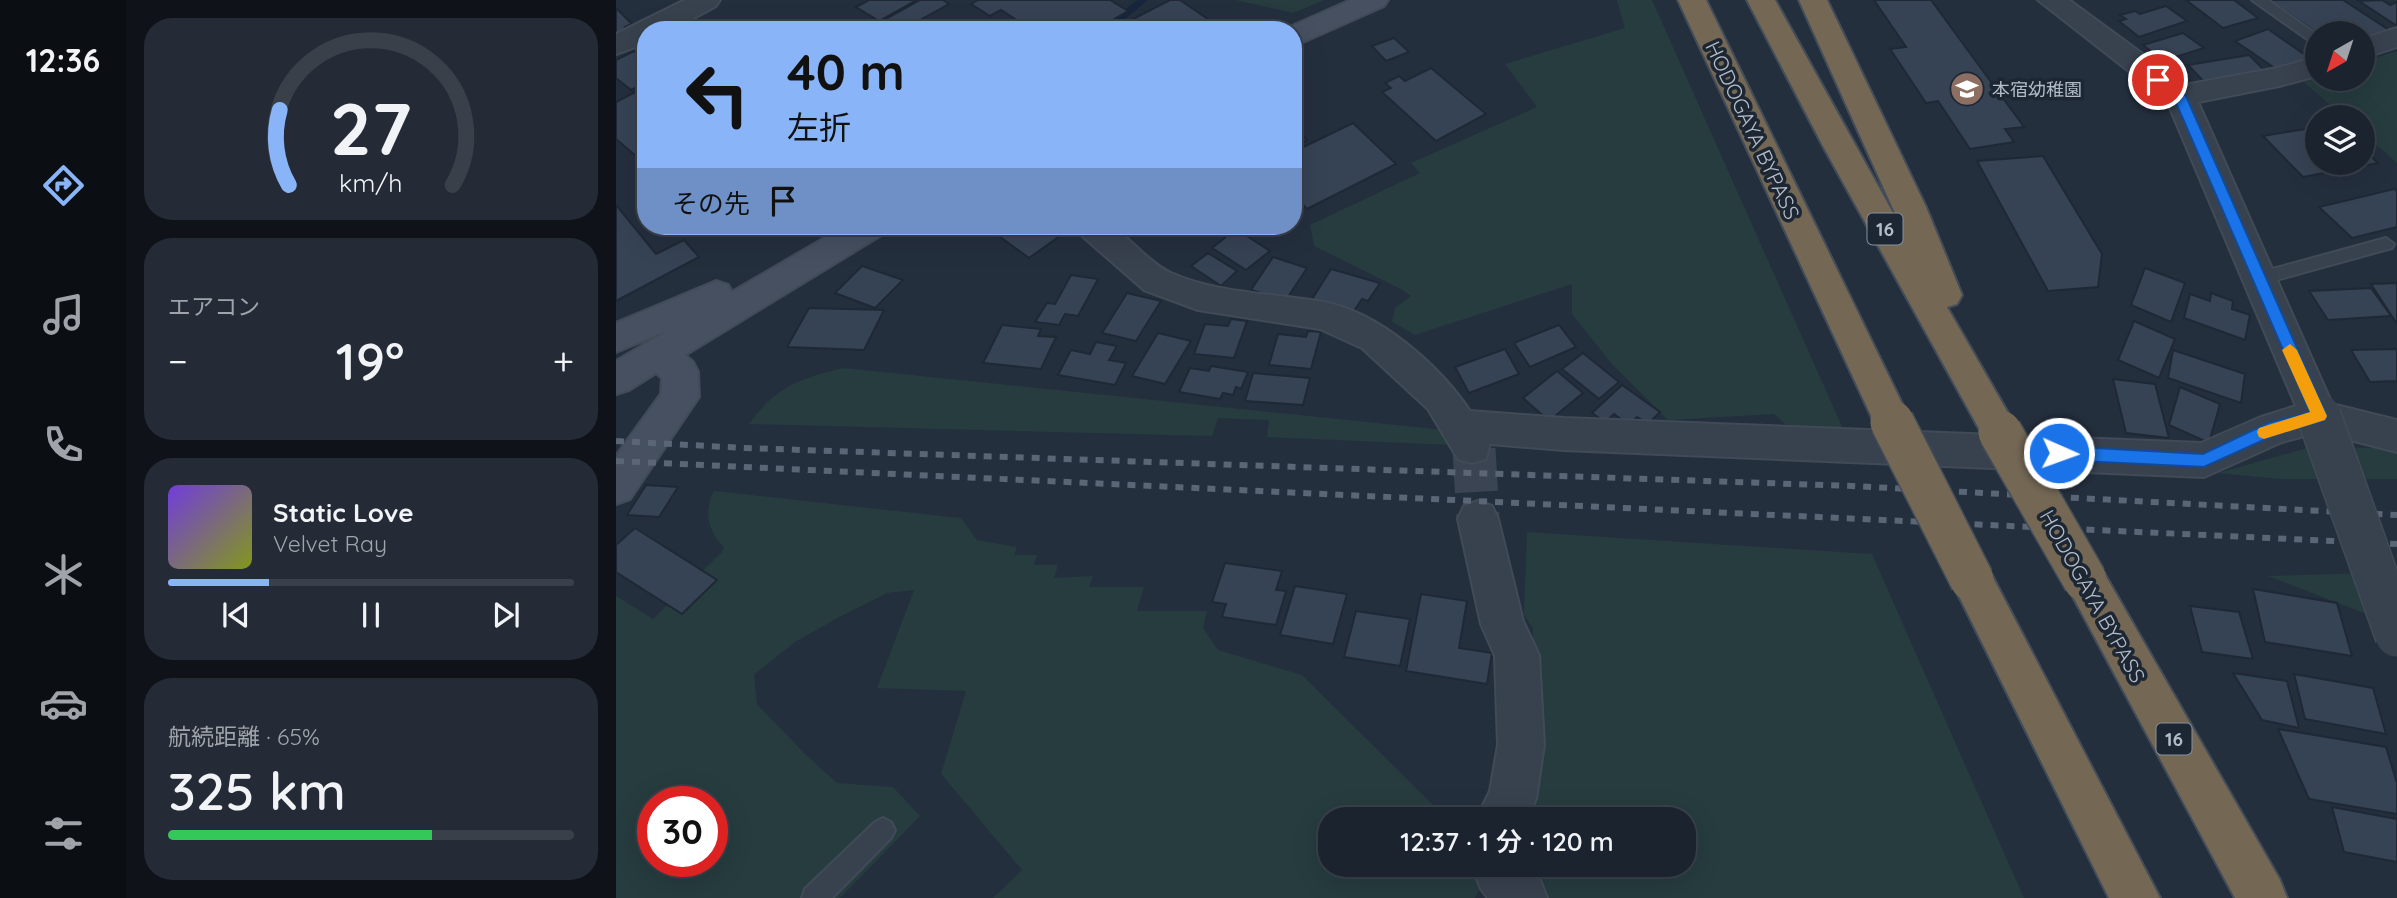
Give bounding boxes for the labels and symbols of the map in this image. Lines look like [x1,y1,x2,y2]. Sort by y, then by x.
north arrow [2305,21,2375,91]
street label: HODOGAYA BYPASS [1700,37,1806,223]
pin [2128,50,2188,110]
school or university icon: 本宿幼稚園 [1948,70,1986,108]
place label: 本宿幼稚園 [1992,78,2082,101]
road number: 16 [1868,214,1902,244]
position arrow [2022,416,2096,490]
street label: HODOGAYA BYPASS [2035,505,2151,687]
road number: 16 [2156,724,2192,754]
speed limit sign: 30 [637,786,728,877]

